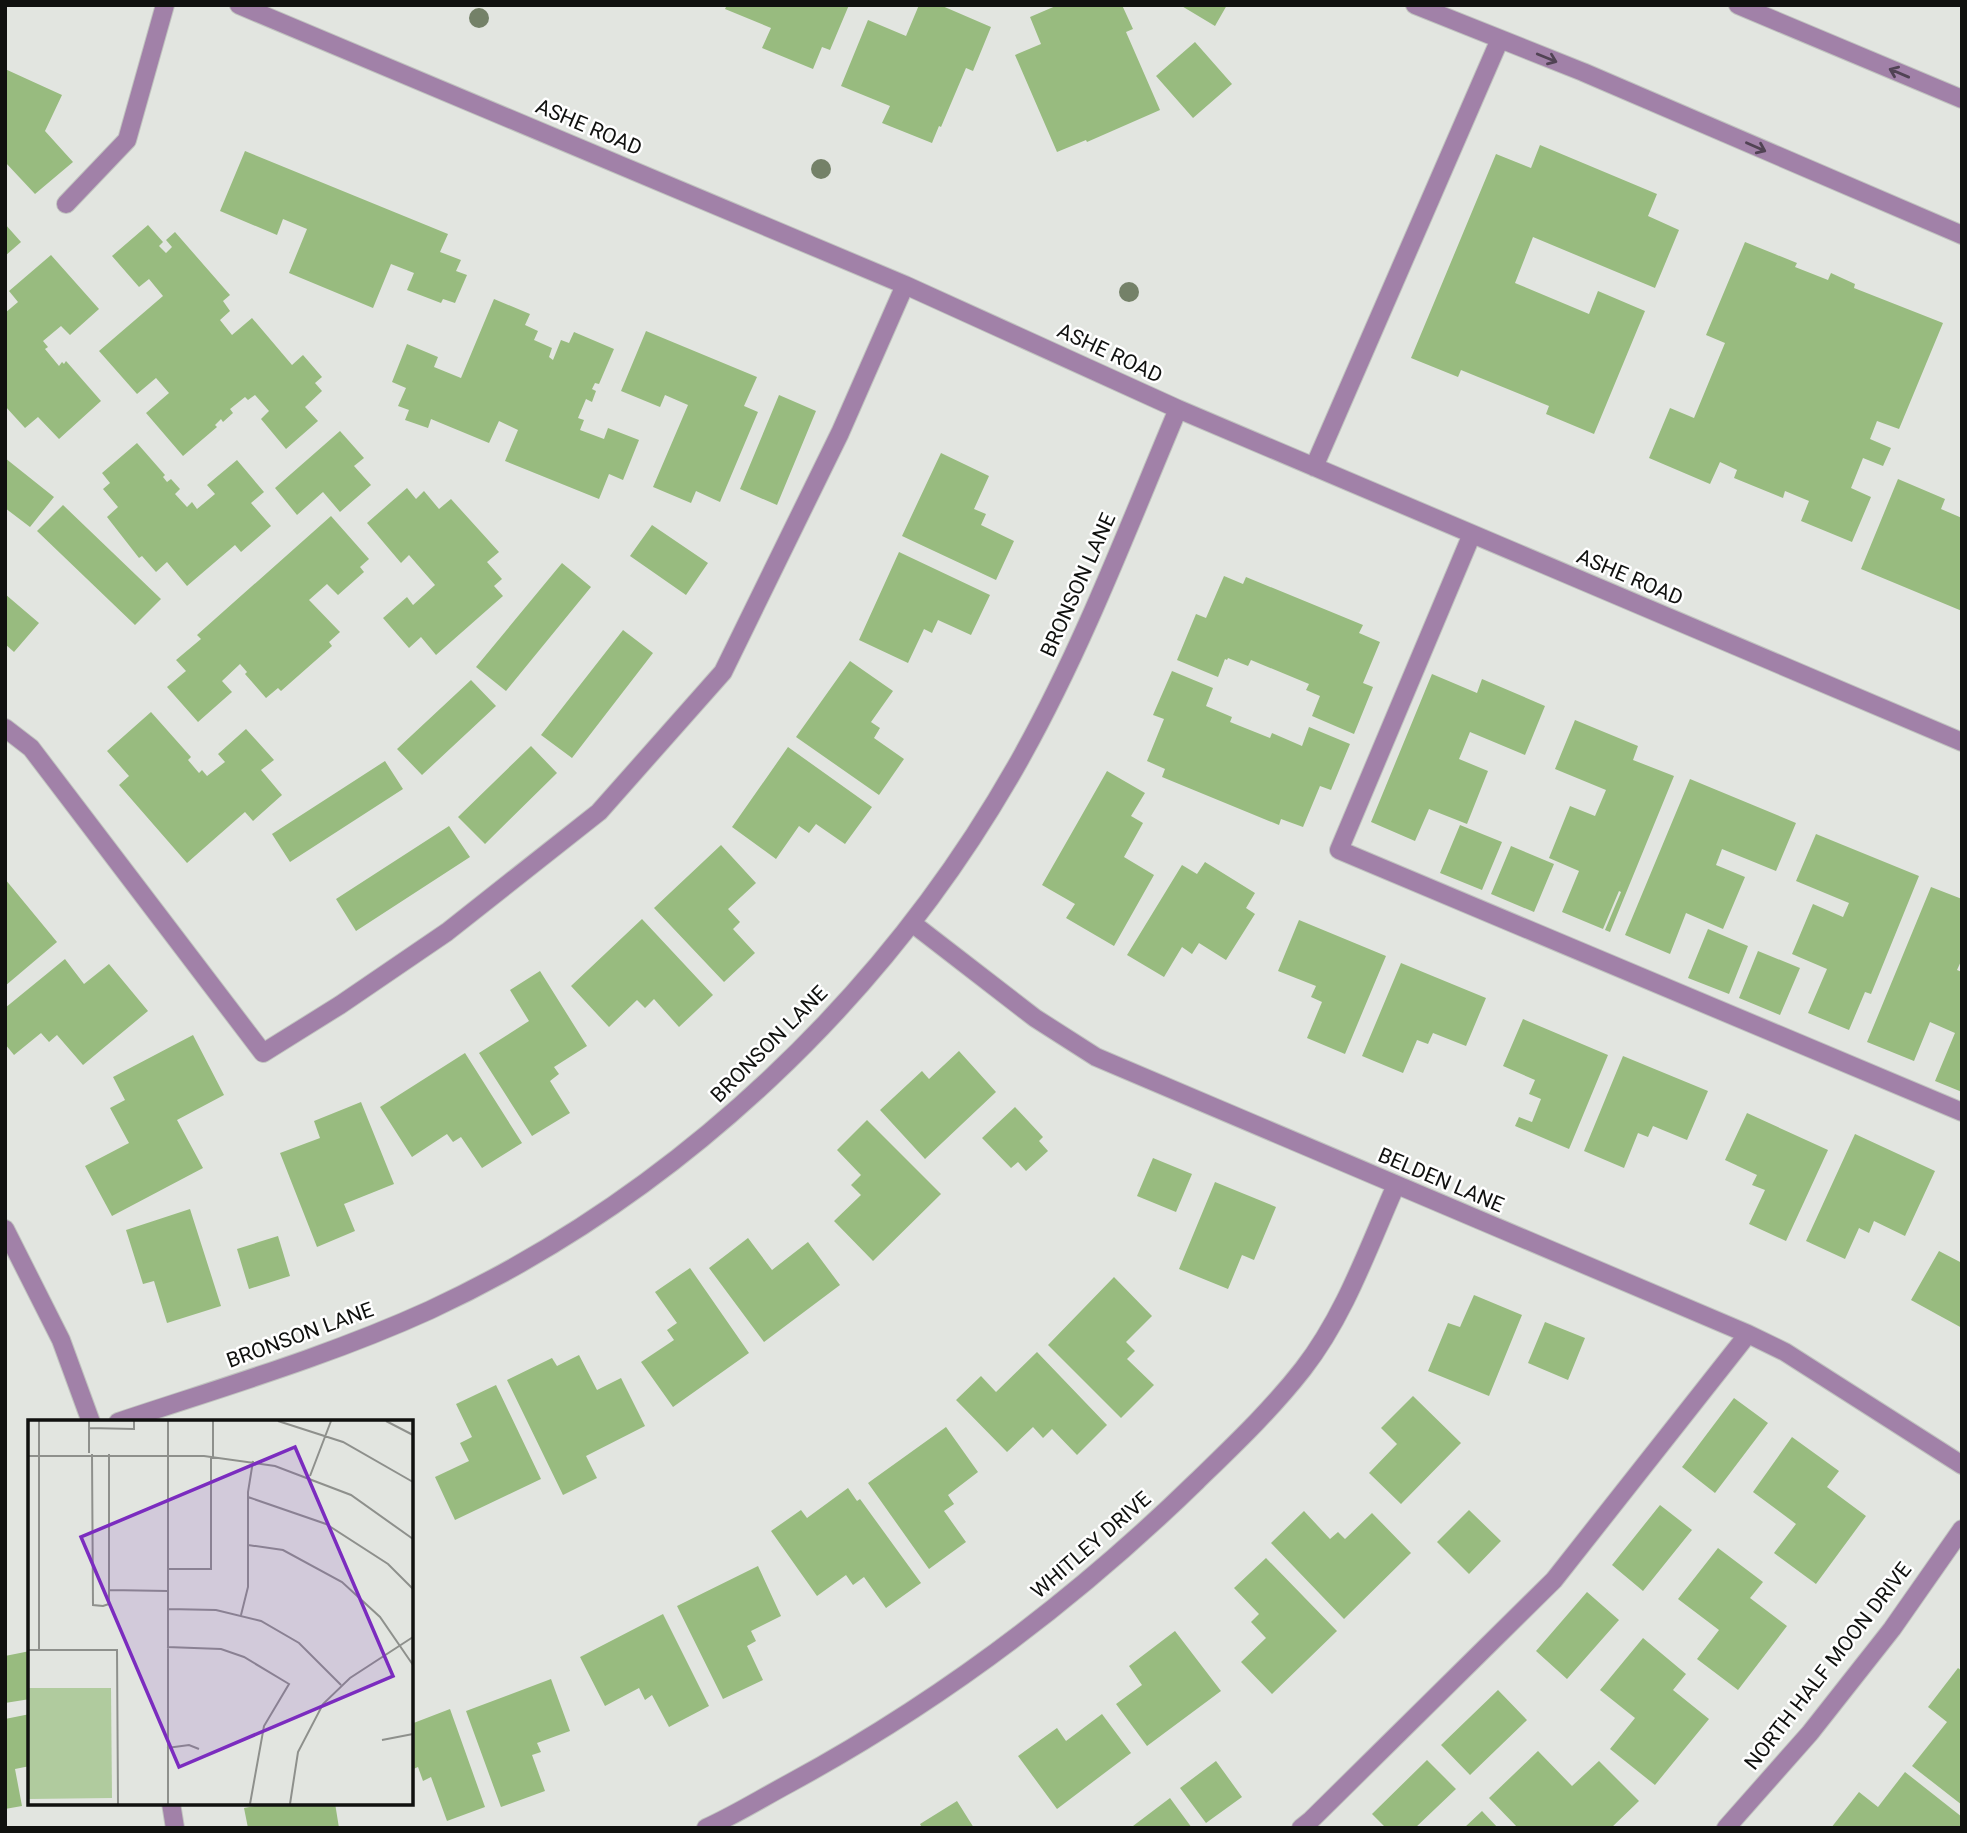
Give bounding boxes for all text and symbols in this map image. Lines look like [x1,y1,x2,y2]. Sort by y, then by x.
one-way arrow [1535,52,1557,65]
one-way arrow [1889,66,1910,79]
street label: ASHE ROAD [532,94,646,160]
one-way arrow [1745,141,1766,154]
street label: ASHE ROAD [1054,318,1166,388]
street label: BRONSON LANE [1036,509,1120,661]
street label: ASHE ROAD [1573,544,1687,610]
street label: BRONSON LANE [706,981,832,1107]
street label: BELDEN LANE [1374,1143,1508,1217]
street label: BRONSON LANE [223,1297,377,1373]
inset map [28,1420,413,1805]
street label: WHITLEY DRIVE [1026,1487,1156,1603]
street label: NORTH HALF MOON DRIVE [1740,1558,1916,1774]

